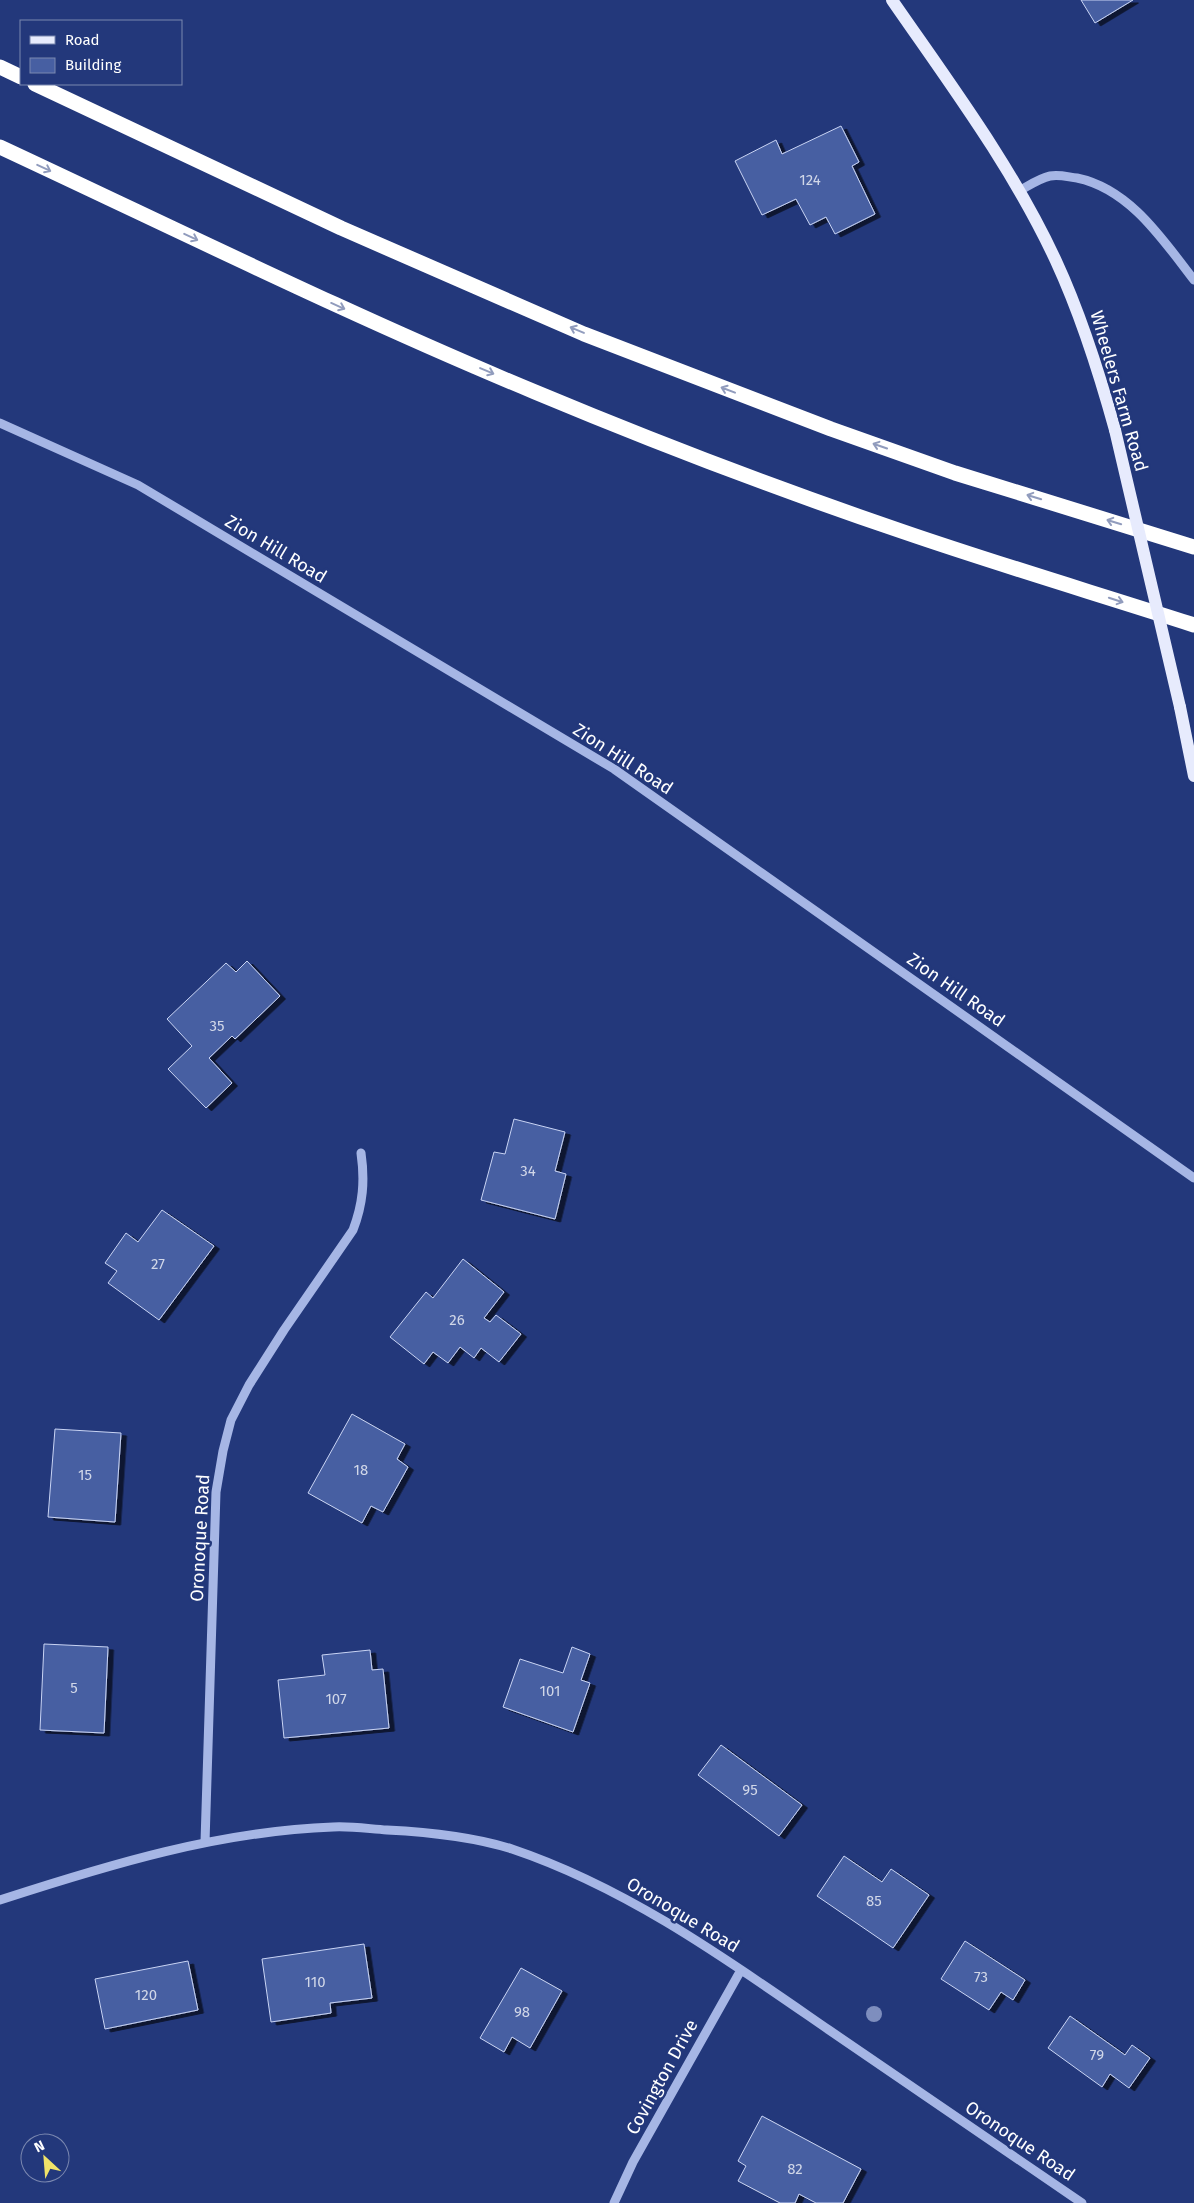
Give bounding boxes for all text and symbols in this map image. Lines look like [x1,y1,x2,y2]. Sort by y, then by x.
legend [20,20,182,85]
text: Road [65,31,100,49]
text: Building [65,56,121,74]
one-way arrow [36,163,51,173]
house number: 124 [799,171,821,189]
one-way arrow [183,233,198,242]
one-way arrow [330,301,345,311]
street label: Wheelers Farm Road [1086,308,1152,474]
one-way arrow [569,325,584,334]
one-way arrow [479,367,494,377]
one-way arrow [720,385,736,394]
one-way arrow [873,441,888,450]
one-way arrow [1027,492,1043,502]
street label: Zion Hill Road [221,510,331,588]
one-way arrow [1106,517,1122,527]
one-way arrow [1108,596,1124,605]
street label: Zion Hill Road [569,719,677,799]
street label: Zion Hill Road [903,948,1009,1032]
house number: 35 [209,1017,225,1035]
house number: 34 [520,1162,536,1180]
house number: 27 [151,1255,165,1273]
house number: 26 [449,1311,465,1329]
house number: 18 [354,1461,368,1479]
house number: 15 [78,1466,92,1484]
street label: Oronoque Road [186,1474,214,1602]
house number: 5 [70,1679,78,1697]
house number: 101 [540,1682,561,1700]
house number: 107 [325,1690,347,1708]
house number: 95 [742,1781,758,1799]
street label: Oronoque Road [623,1873,743,1957]
house number: 85 [866,1892,882,1910]
house number: 73 [974,1968,988,1986]
house number: 110 [304,1973,326,1991]
house number: 120 [135,1986,157,2004]
house number: 98 [514,2003,530,2021]
street label: Covington Drive [621,2016,703,2138]
house number: 79 [1090,2046,1104,2064]
street label: Oronoque Road [961,2096,1079,2186]
north arrow [20,2133,70,2183]
text: N [32,2137,47,2156]
house number: 82 [787,2160,803,2178]

